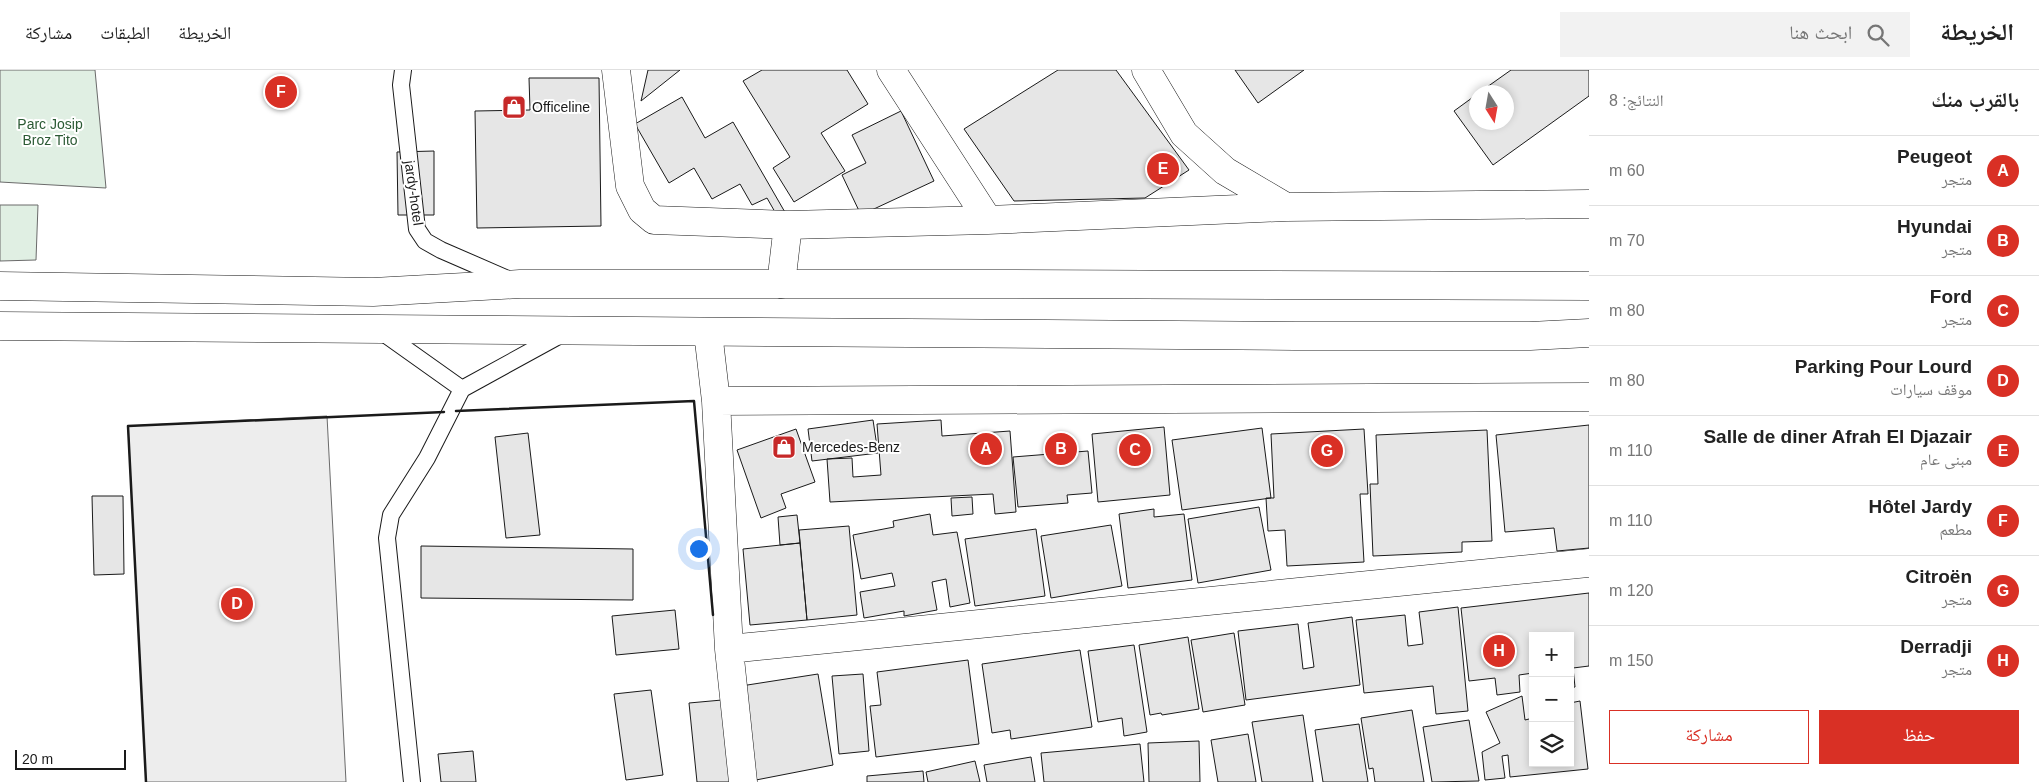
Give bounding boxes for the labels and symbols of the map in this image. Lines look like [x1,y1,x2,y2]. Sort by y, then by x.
pin: F [265,73,297,111]
north arrow [1469,85,1514,130]
shop icon: Officeline [501,94,527,120]
place label: Officeline [532,99,590,115]
park label: Parc Josip Broz Tito [17,116,83,148]
pin: E [1147,150,1179,188]
street label: jardy-hotel [401,159,426,226]
pin: A [970,430,1002,468]
pin: B [1045,430,1077,468]
pin: C [1119,431,1151,469]
pin: G [1311,432,1343,470]
shop icon: Mercedes-Benz [771,434,797,460]
place label: Mercedes-Benz [802,439,900,455]
your location [686,536,712,562]
pin: D [221,585,253,623]
pin: H [1483,632,1515,670]
scale bar [15,747,126,770]

